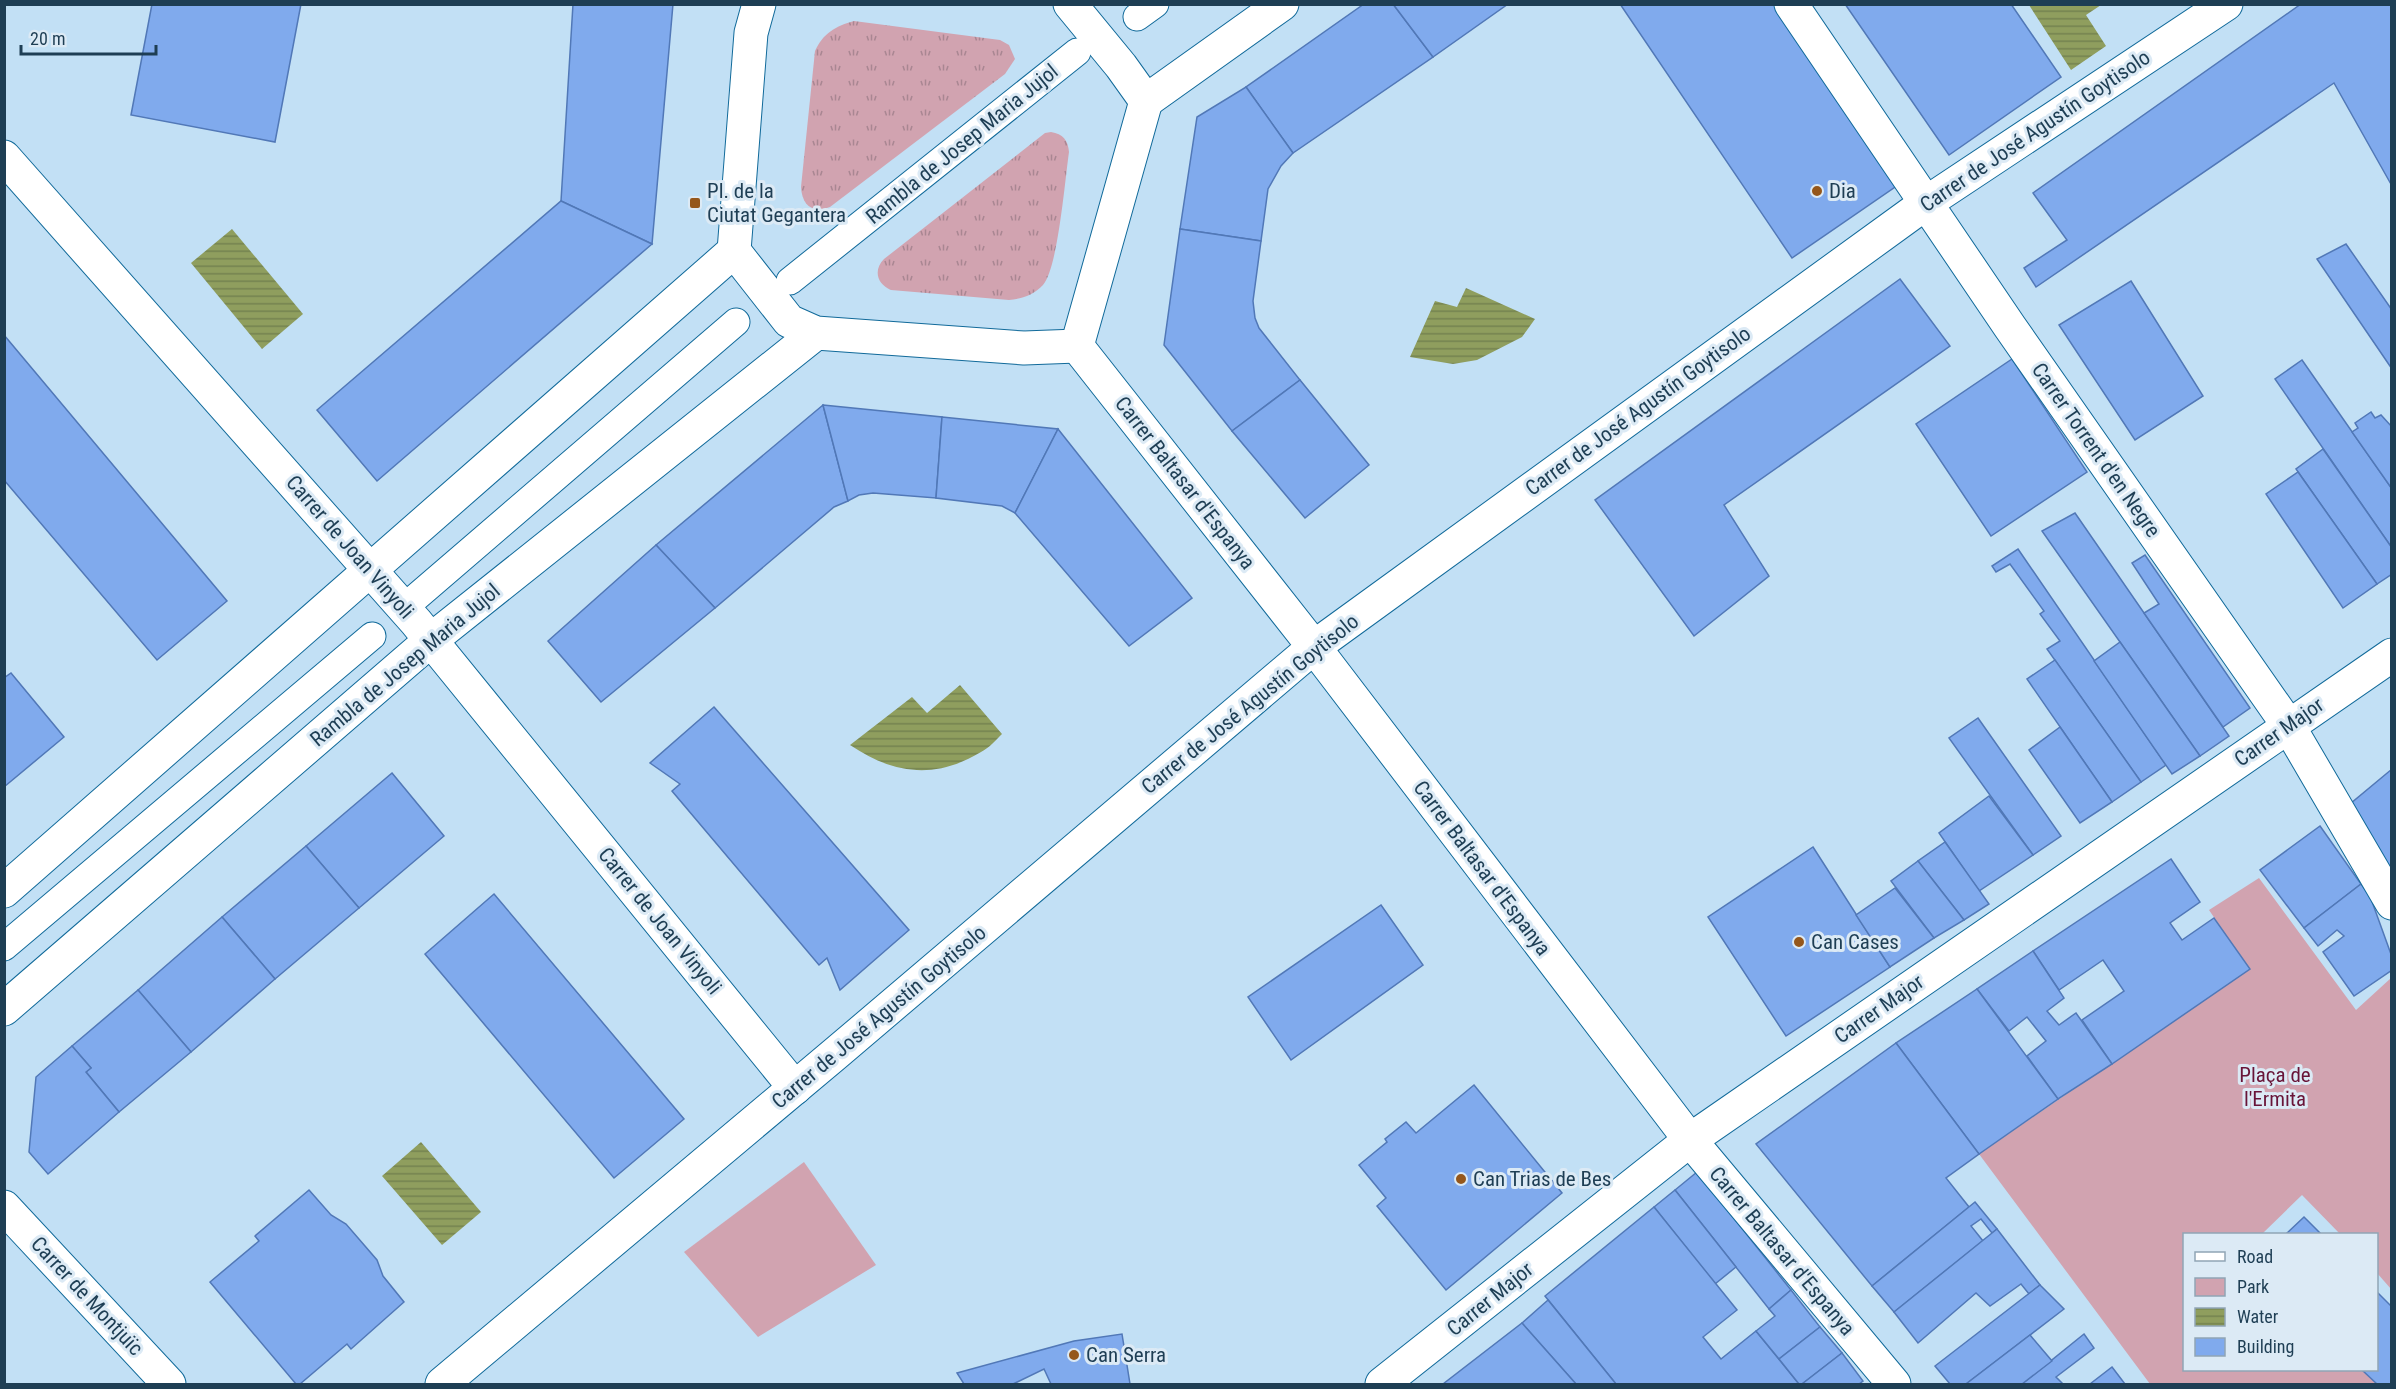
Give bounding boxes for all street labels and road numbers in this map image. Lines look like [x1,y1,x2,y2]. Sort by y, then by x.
street label: Carrer de José Agustín Goytisolo [1916,45,2154,217]
street label: Rambla de Josep Maria Jujol [861,59,1063,229]
street label: Carrer de José Agustín Goytisolo [1521,321,1755,501]
street label: Carrer Torrent d'en Negre [2027,358,2165,542]
street label: Carrer Baltasar d'Espanya [1110,392,1260,574]
street label: Carrer de Joan Vinyoli [281,470,419,624]
street label: Rambla de Josep Maria Jujol [305,579,505,751]
street label: Carrer de José Agustín Goytisolo [1137,609,1363,799]
street label: Carrer Major [2230,693,2328,771]
street label: Carrer Baltasar d'Espanya [1408,776,1556,960]
street label: Carrer de Joan Vinyoli [593,843,727,999]
street label: Carrer de José Agustín Goytisolo [767,920,991,1114]
street label: Carrer Major [1830,970,1928,1048]
street label: Carrer Baltasar d'Espanya [1705,1162,1859,1340]
street label: Carrer de Montjuïc [26,1232,148,1360]
street label: Carrer Major [1442,1257,1538,1341]

